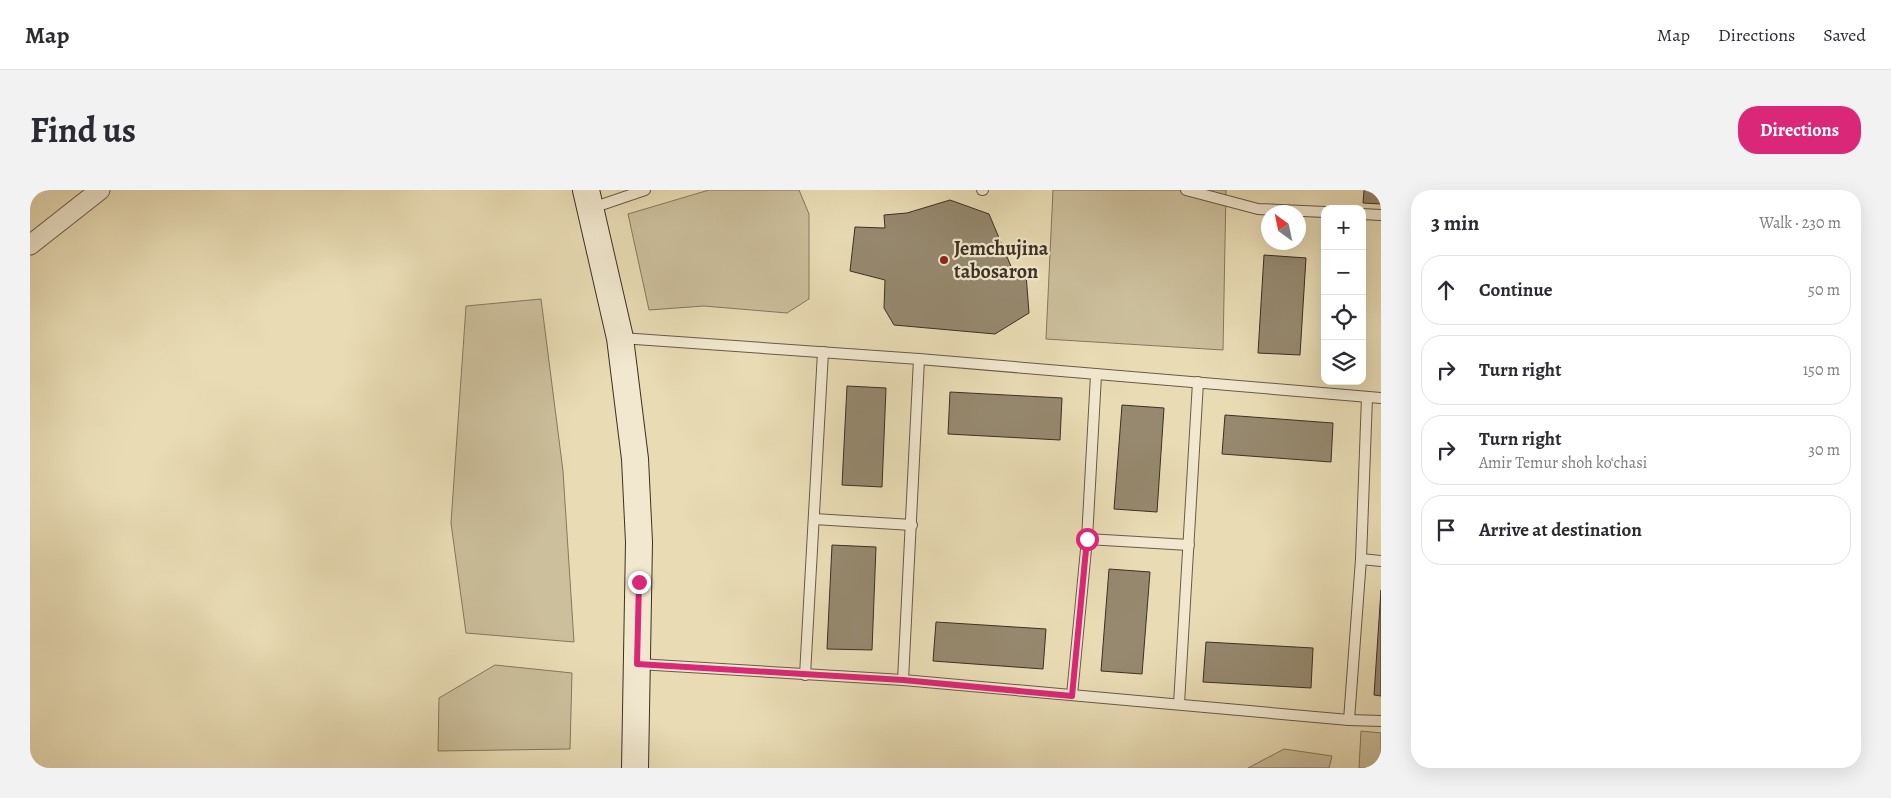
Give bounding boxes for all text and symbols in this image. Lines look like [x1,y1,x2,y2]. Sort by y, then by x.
text: Map [25,19,69,51]
text: Map [1657,23,1690,47]
text: Directions [1718,23,1795,47]
text: Saved [1823,23,1866,47]
text: Find us [30,106,136,154]
button: Directions [1738,106,1861,154]
north arrow [1261,205,1306,250]
map controls [1321,205,1366,385]
button: + [1321,205,1366,250]
text: 3 min [1431,209,1479,237]
text: Walk · 230 m [1759,212,1841,234]
place label: Jemchujina tabosaron [954,235,1049,285]
button: − [1321,250,1366,295]
marker: Jemchujina tabosaron [938,254,950,266]
icon: ahead [1432,276,1460,304]
text: Continue [1479,277,1553,303]
text: 50 m [1808,279,1840,301]
button: locate [1321,295,1366,340]
button: layers [1321,340,1366,385]
icon: right [1432,356,1460,384]
text: Turn right [1479,357,1561,383]
text: 150 m [1803,359,1840,381]
text: Turn right [1479,426,1561,452]
icon: right [1432,436,1460,464]
text: 30 m [1808,439,1840,461]
text: Amir Temur shoh ko‘chasi [1479,452,1647,474]
icon: arrive [1432,516,1460,544]
text: Arrive at destination [1479,517,1642,543]
route start [1076,528,1099,551]
route end [628,571,651,594]

